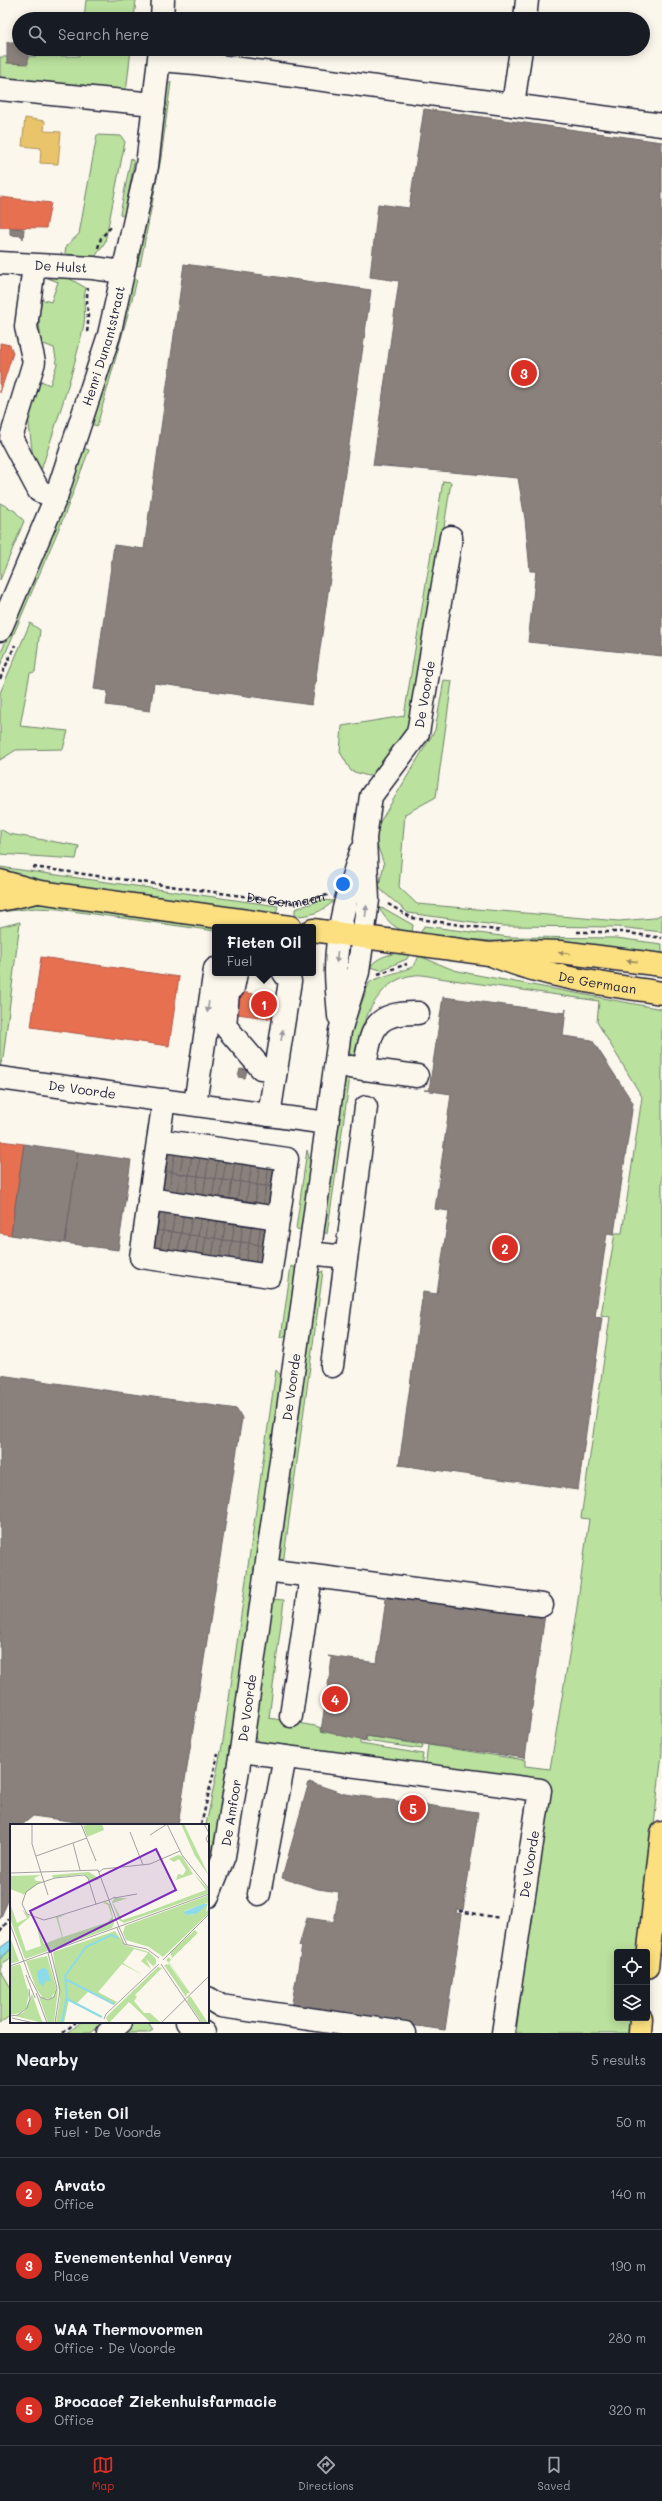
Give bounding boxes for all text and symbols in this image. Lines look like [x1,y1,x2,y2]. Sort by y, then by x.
search box [12,12,650,56]
icon: search [26,23,48,45]
text: Search here [58,24,149,44]
street label: De Hulst [34,256,88,276]
street label: Henri Dunantstraat [77,284,128,408]
pin: 3 [511,358,537,388]
street label: De Voorde [410,659,438,729]
your location [333,874,353,894]
street label: De Germaan [245,887,326,911]
one-way arrow [363,905,369,917]
popup [212,924,316,976]
text: Fieten Oil [227,932,301,952]
one-way arrow [558,950,570,956]
one-way arrow [334,951,340,963]
text: Fuel [227,952,252,969]
one-way arrow [626,958,638,964]
street label: De Germaan [557,967,638,997]
pin: 1 [251,989,277,1019]
one-way arrow [205,1001,211,1013]
one-way arrow [279,1029,285,1041]
street label: De Voorde [48,1076,117,1102]
pin: 2 [492,1233,518,1263]
street label: De Voorde [278,1352,304,1422]
street label: De Voorde [233,1673,259,1743]
pin: 4 [322,1684,348,1714]
street label: De Amfoor [217,1778,244,1847]
pin: 5 [400,1793,426,1823]
inset map [10,1824,209,2023]
street label: De Voorde [515,1829,542,1899]
map controls [614,1949,650,2021]
button: locate [614,1949,650,1985]
button: layers [614,1985,650,2021]
text: Nearby [16,2048,78,2070]
text: 5 results [591,2051,646,2068]
text: Fieten Oil [54,2103,129,2123]
text: 1 [26,2113,32,2130]
text: 50 m [616,2113,646,2130]
text: Fuel · De Voorde [54,2123,161,2140]
text: Arvato [54,2175,105,2195]
text: 2 [25,2185,33,2202]
text: 140 m [610,2185,646,2202]
text: Office [54,2195,94,2212]
text: Evenementenhal Venray [54,2247,232,2267]
text: 3 [25,2257,33,2274]
text: 190 m [610,2257,646,2274]
text: Place [54,2267,89,2284]
text: WAA Thermovormen [54,2319,203,2339]
text: 4 [25,2329,33,2346]
text: 280 m [608,2329,646,2346]
text: Office · De Voorde [54,2339,176,2356]
text: Brocacef Ziekenhuisfarmacie [54,2391,277,2411]
text: 5 [25,2401,33,2418]
text: 320 m [609,2401,646,2418]
text: Office [54,2411,94,2428]
tab: Map [92,2454,114,2493]
tab: Directions [298,2454,354,2493]
tab: Saved [537,2454,570,2493]

